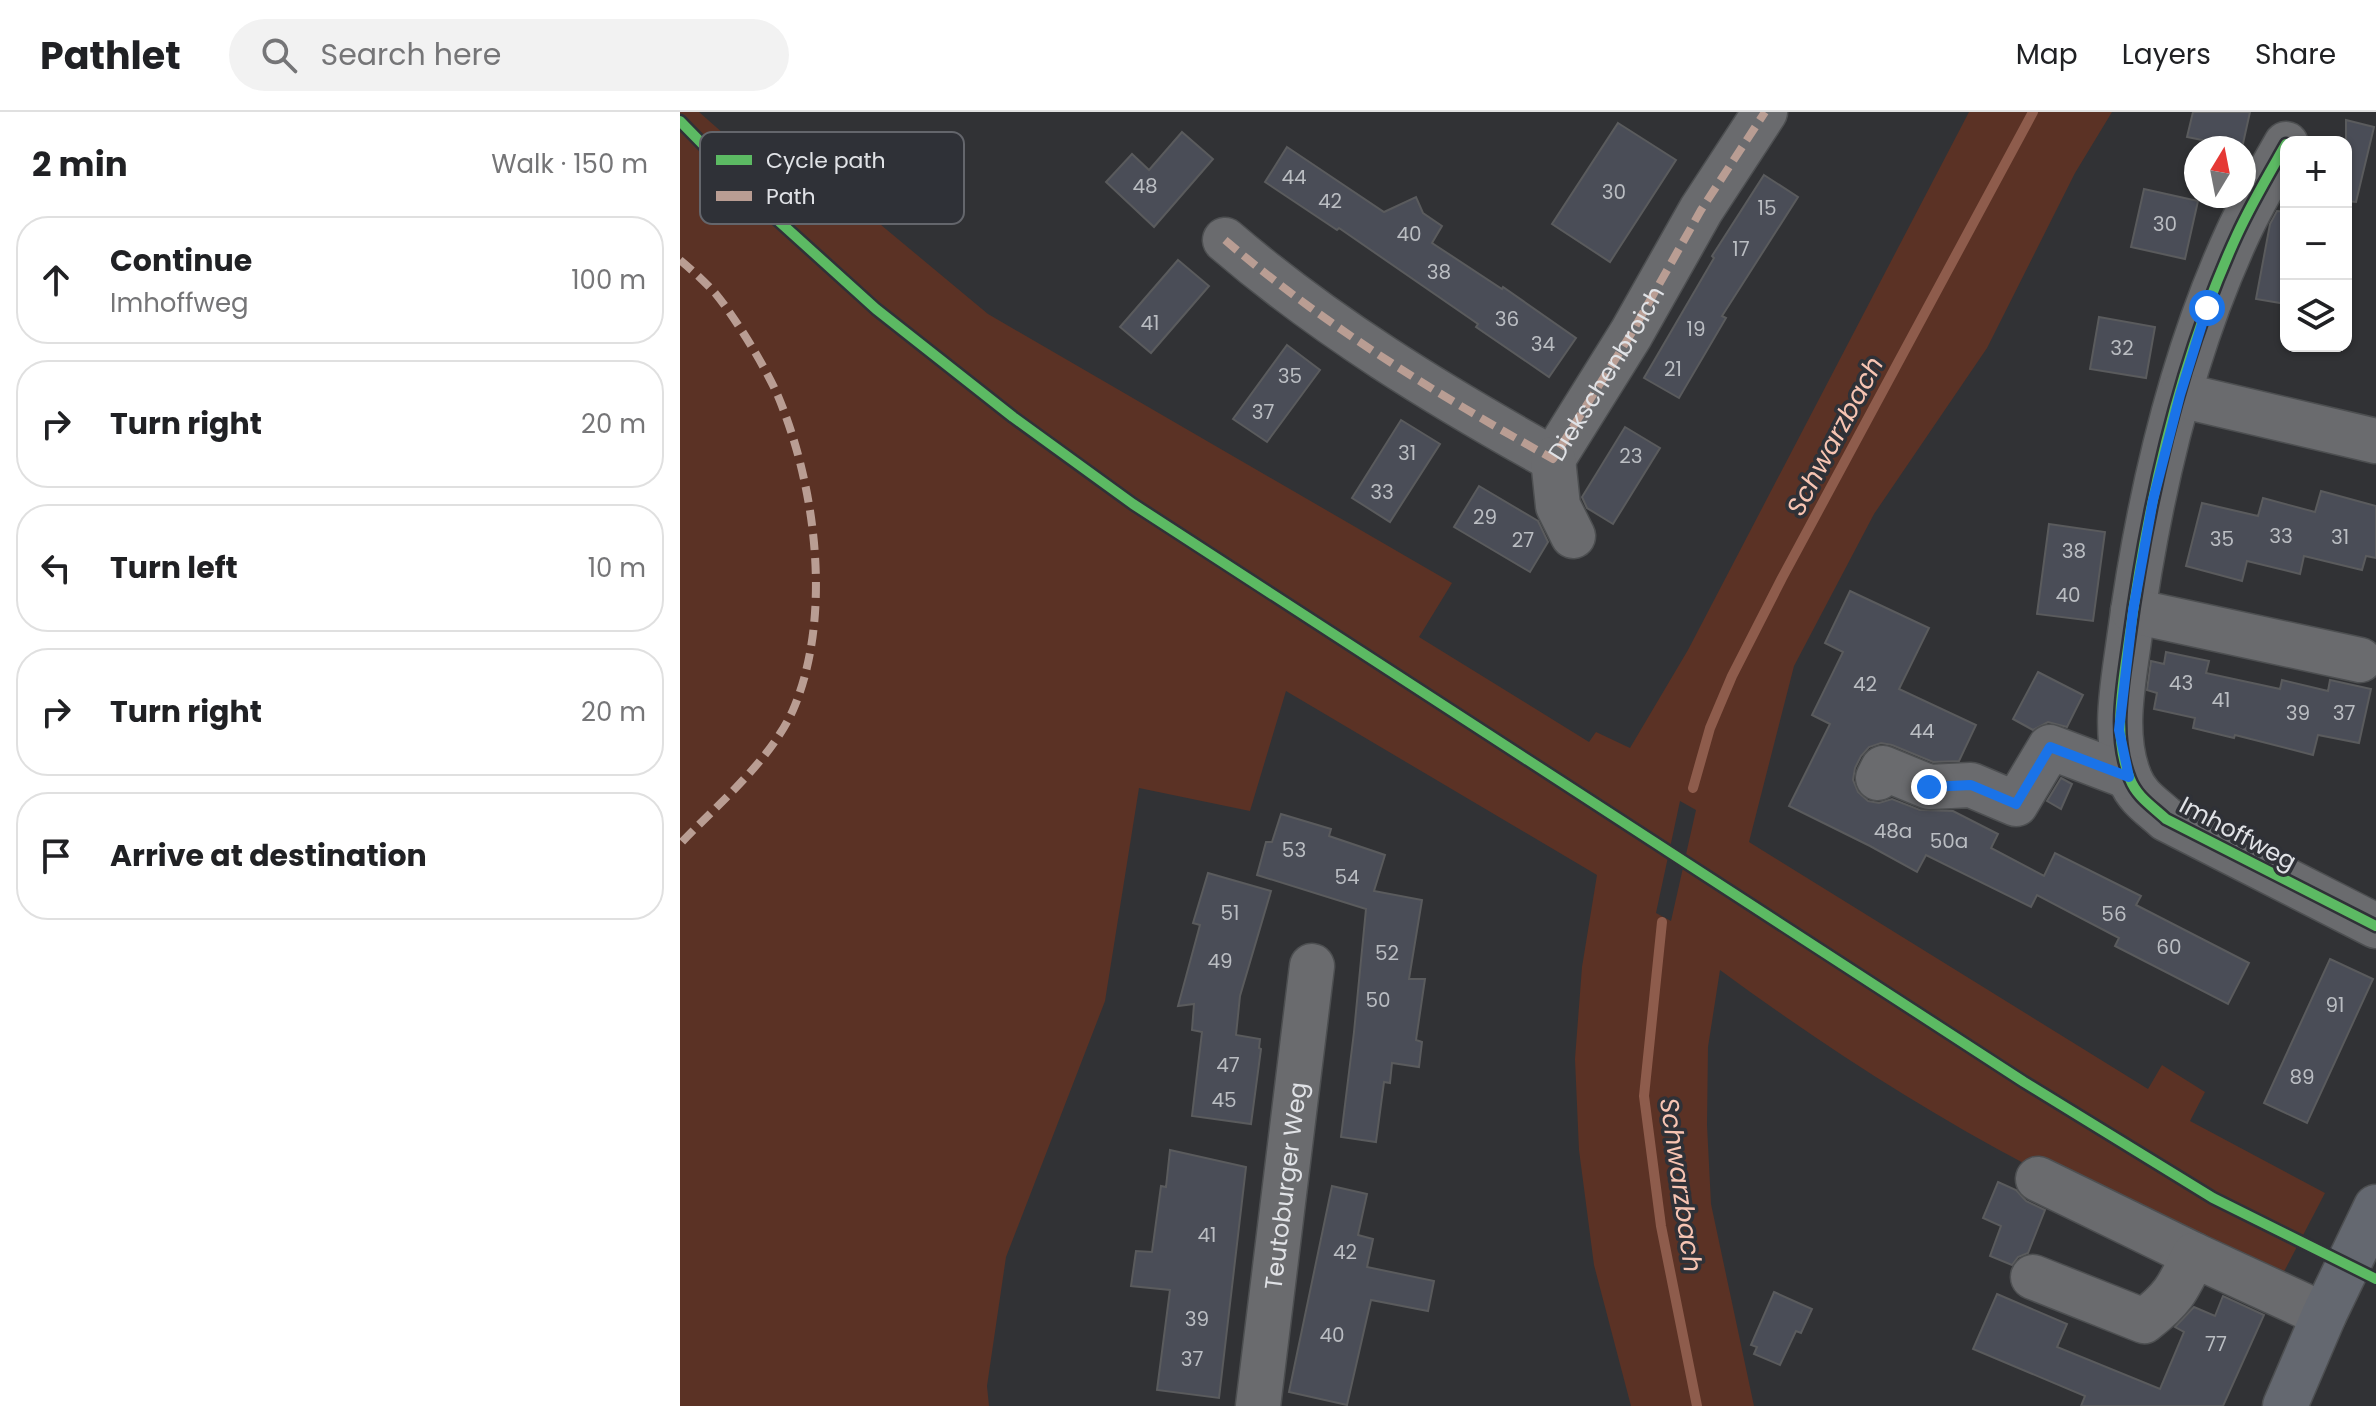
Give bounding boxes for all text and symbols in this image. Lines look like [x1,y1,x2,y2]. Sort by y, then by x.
search box [229,19,789,91]
text: Pathlet [40,29,181,82]
icon: search [257,33,301,77]
text: Search here [321,33,501,76]
text: Map [2016,35,2078,74]
text: Layers [2122,35,2211,74]
text: Share [2255,35,2336,74]
legend [700,132,964,224]
north arrow [2184,136,2256,208]
map controls [2280,136,2352,352]
button: + [2280,136,2352,208]
text: 2 min [32,140,128,188]
text: Cycle path [766,145,885,176]
text: Walk · 150 m [491,146,648,182]
house number: 44 [1281,163,1307,191]
house number: 48 [1132,172,1158,200]
house number: 30 [1602,178,1626,206]
text: Path [766,181,816,212]
house number: 42 [1318,187,1342,215]
house number: 15 [1758,194,1776,222]
button: − [2280,208,2352,280]
house number: 30 [2153,210,2177,238]
house number: 40 [1396,220,1422,248]
house number: 17 [1732,235,1750,263]
text: Continue [110,239,252,282]
icon: ahead [34,258,78,302]
house number: 38 [1427,258,1451,286]
text: 100 m [571,262,646,298]
street label: Diekschenbroich [1540,280,1672,467]
button: layers [2280,280,2352,352]
text: Imhoffweg [110,285,249,321]
route start [2189,290,2225,326]
house number: 36 [1495,305,1519,333]
house number: 41 [1141,309,1159,337]
house number: 19 [1687,315,1706,343]
house number: 34 [1531,330,1555,358]
house number: 32 [2110,334,2134,362]
water label: Schwarzbach [1778,350,1892,522]
house number: 21 [1664,355,1682,383]
house number: 35 [1278,362,1302,390]
house number: 37 [1252,398,1274,426]
icon: right [34,402,78,446]
text: Turn right [110,402,262,445]
text: 20 m [581,406,646,442]
house number: 31 [1398,439,1416,467]
house number: 23 [1619,442,1643,470]
house number: 33 [1370,478,1394,506]
house number: 29 [1473,503,1497,531]
house number: 33 [2269,522,2293,550]
house number: 31 [2331,523,2349,551]
house number: 35 [2210,525,2234,553]
house number: 27 [1512,526,1534,554]
house number: 38 [2062,537,2086,565]
icon: left [34,546,78,590]
text: Turn left [110,546,238,589]
text: 10 m [588,550,646,586]
house number: 40 [2055,581,2081,609]
house number: 43 [2169,669,2193,697]
house number: 42 [1853,670,1877,698]
house number: 41 [2212,686,2230,714]
icon: right [34,690,78,734]
text: Turn right [110,690,262,733]
text: 20 m [581,694,646,730]
house number: 39 [2286,699,2310,727]
house number: 37 [2333,699,2355,727]
house number: 44 [1909,717,1935,745]
route end [1911,769,1947,805]
street label: Imhoffweg [2174,788,2302,878]
house number: 48a [1874,817,1912,845]
house number: 50a [1930,827,1968,855]
icon: arrive [34,834,78,878]
text: Arrive at destination [110,834,427,877]
house number: 53 [1282,836,1306,864]
house number: 54 [1334,863,1360,891]
house number: 51 [1221,899,1239,927]
house number: 56 [2101,900,2127,928]
house number: 60 [2156,933,2182,961]
house number: 52 [1375,939,1399,967]
house number: 49 [1207,947,1233,975]
house number: 50 [1365,986,1391,1014]
house number: 91 [2326,991,2345,1019]
house number: 47 [1216,1051,1240,1079]
house number: 89 [2289,1063,2315,1091]
street label: Teutoburger Weg [1256,1080,1314,1291]
house number: 45 [1211,1086,1237,1114]
water label: Schwarzbach [1651,1096,1711,1274]
house number: 41 [1198,1221,1216,1249]
house number: 42 [1333,1238,1357,1266]
house number: 39 [1185,1305,1209,1333]
house number: 40 [1319,1321,1345,1349]
house number: 77 [2205,1330,2227,1358]
house number: 37 [1181,1345,1203,1373]

